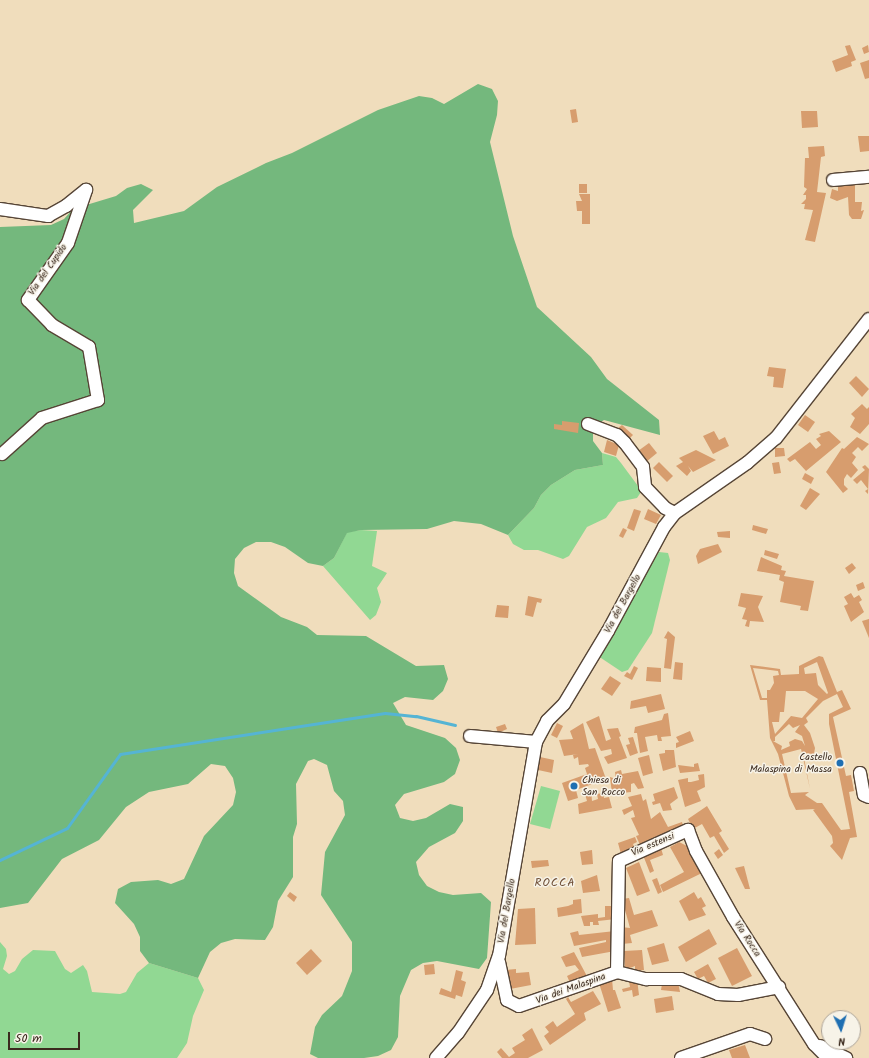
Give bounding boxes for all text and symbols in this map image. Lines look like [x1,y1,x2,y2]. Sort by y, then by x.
street label: Via del Cupido [26,242,70,298]
street label: Via del Bargello [602,572,644,636]
place label: Castello Malaspina di Massa [750,751,832,774]
marker: Castello Malaspina di Massa [835,758,845,768]
place label: Chiesa di San Rocco [582,774,625,798]
marker: Chiesa di San Rocco [569,781,579,791]
street label: Via estensi [630,831,676,859]
district label: ROCCA [534,876,576,890]
street label: Via del Bargello [495,878,519,944]
street label: Via Rocca [731,919,763,959]
street label: Via dei Malaspina [534,971,608,1007]
north arrow [821,1010,861,1050]
scale bar [10,1024,82,1050]
text: 50 m [15,1029,42,1048]
text: N [838,1032,846,1050]

